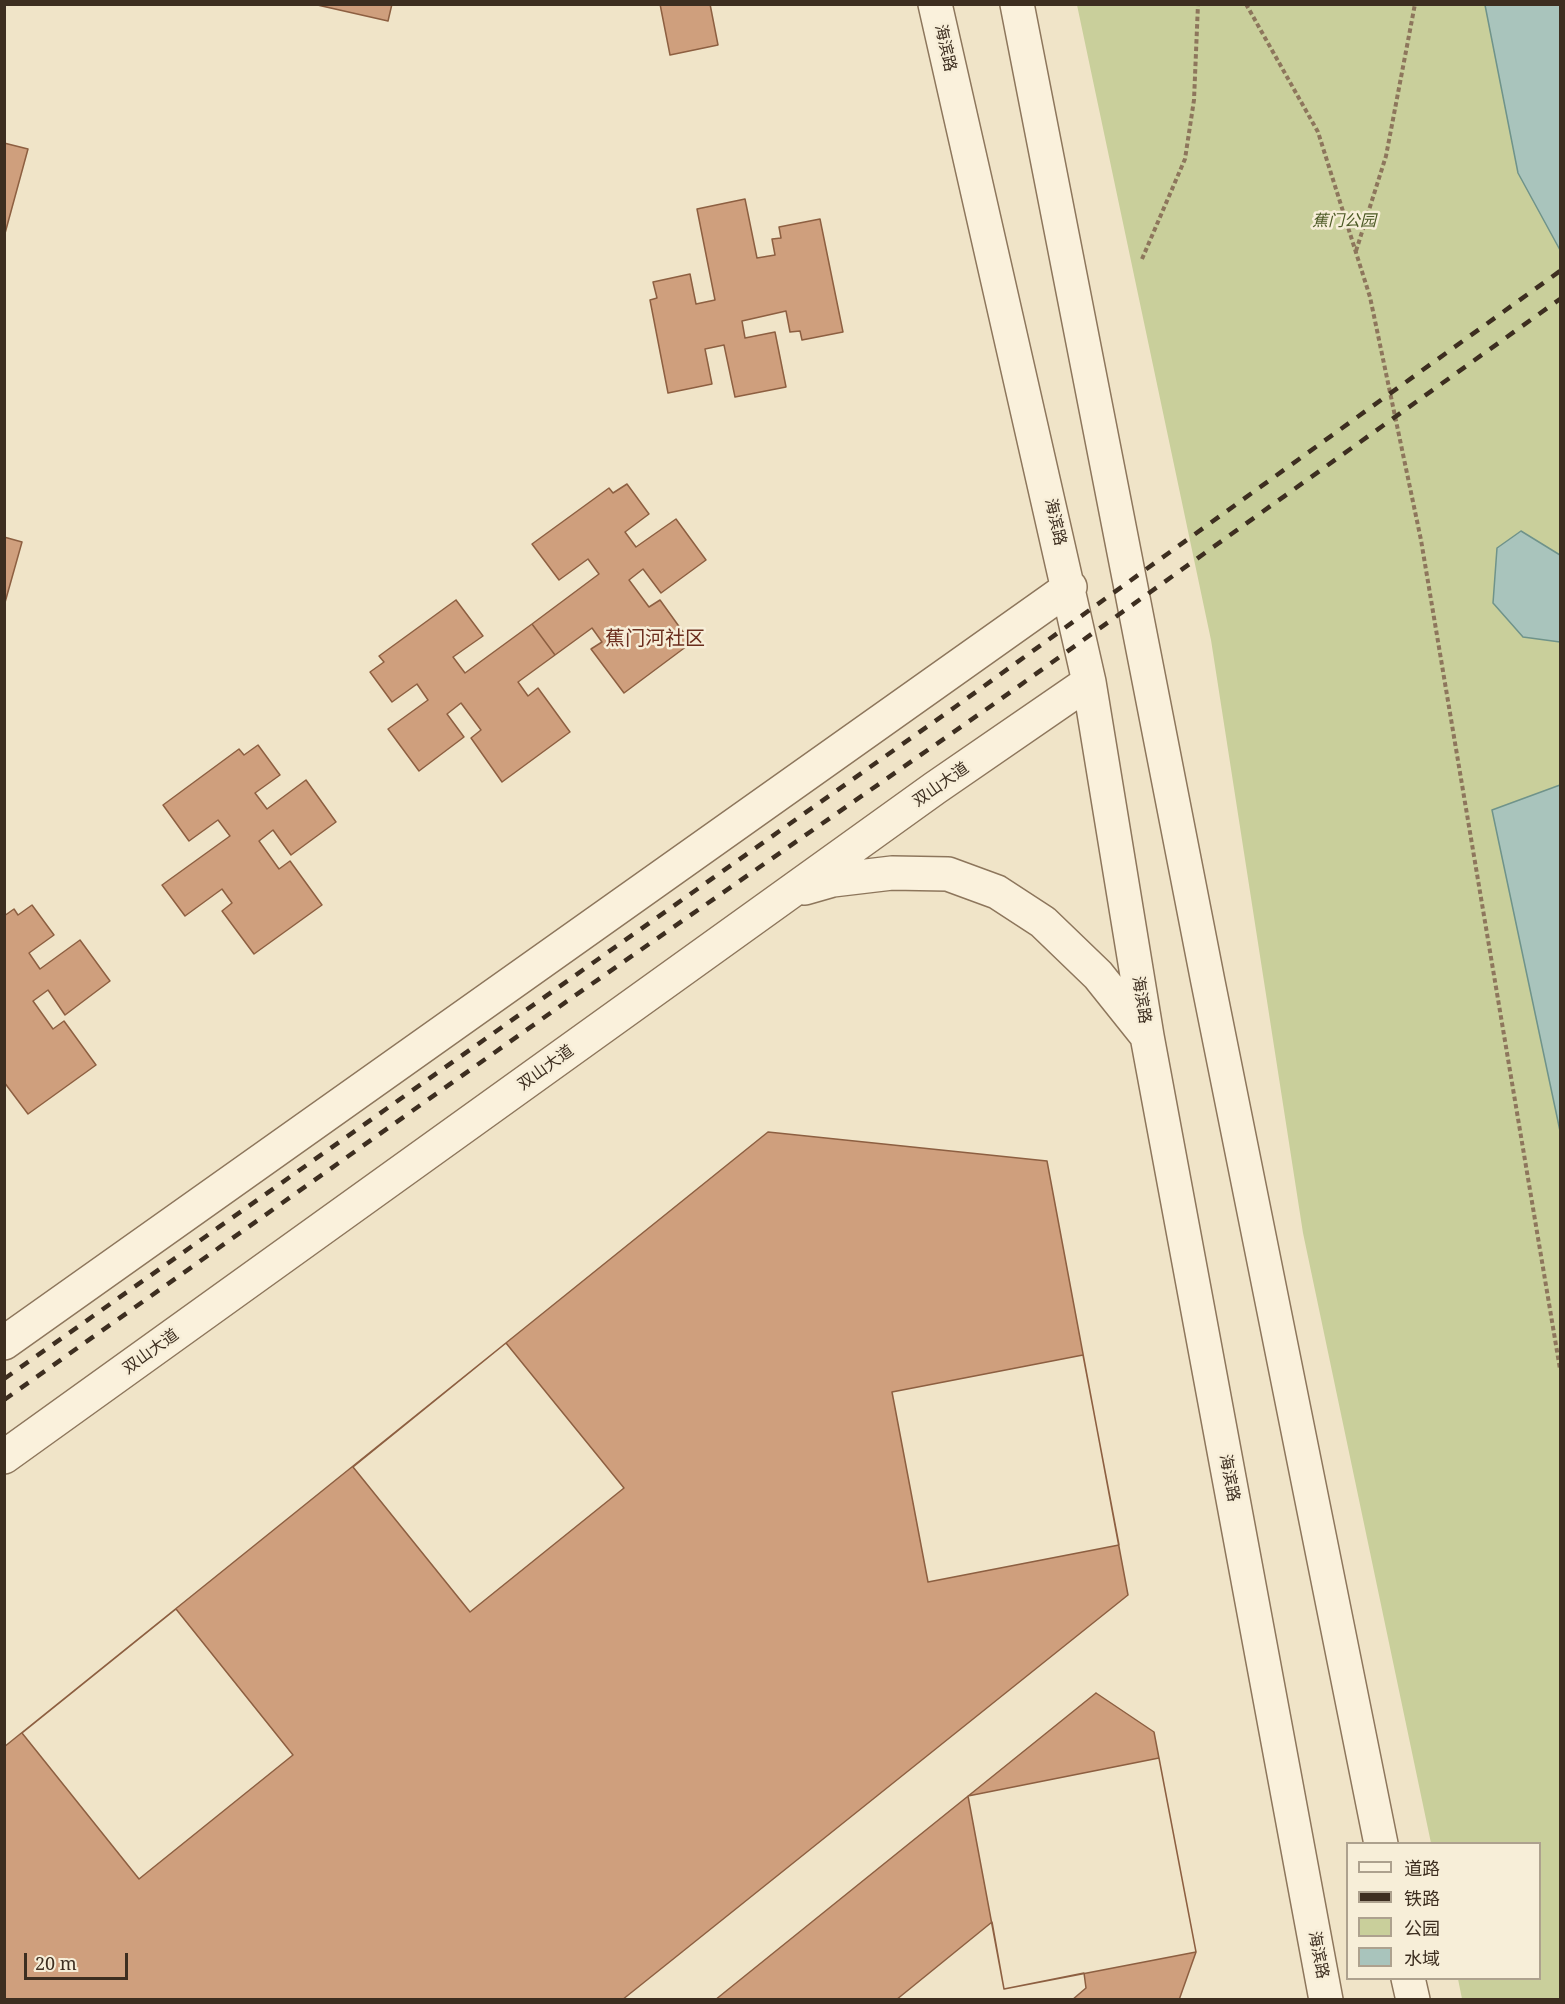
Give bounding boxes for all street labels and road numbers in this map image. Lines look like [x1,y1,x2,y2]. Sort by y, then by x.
street label: 海滨路 [930,22,960,74]
street label: 海滨路 [1040,496,1070,548]
street label: 双山大道 [909,759,973,811]
street label: 海滨路 [1128,975,1154,1025]
street label: 双山大道 [514,1041,578,1095]
street label: 双山大道 [119,1325,183,1379]
street label: 海滨路 [1215,1453,1243,1503]
street label: 海滨路 [1304,1930,1332,1980]

